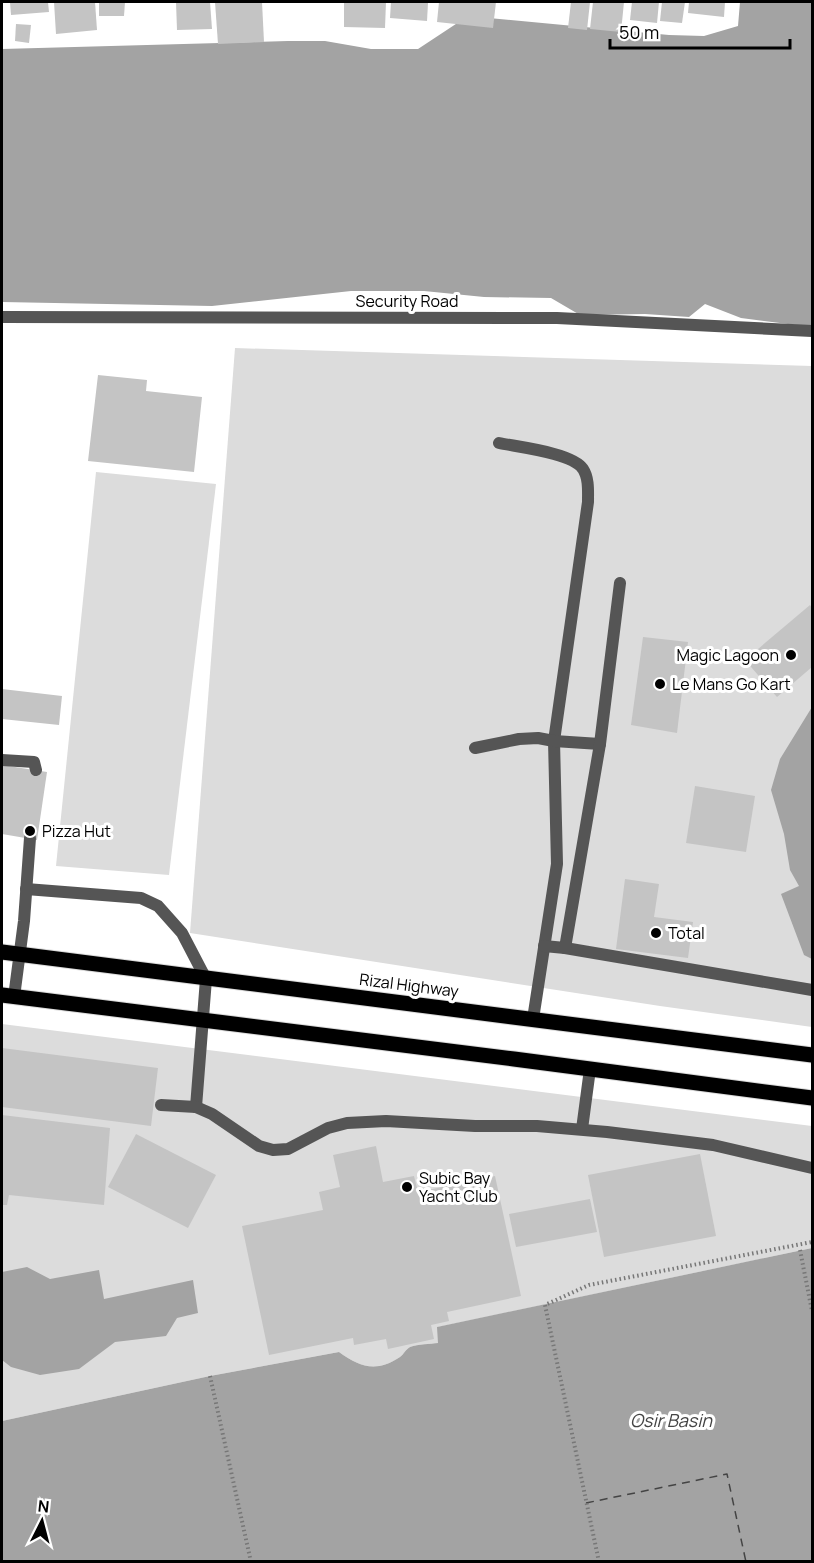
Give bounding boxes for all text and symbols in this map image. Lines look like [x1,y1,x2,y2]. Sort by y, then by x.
scale bar [610,12,790,50]
text: 50 m [619,20,659,44]
street label: Security Road [356,290,458,312]
place label: Magic Lagoon [676,644,779,666]
marker: Magic Lagoon [784,648,798,662]
place label: Le Mans Go Kart [672,673,791,695]
marker: Le Mans Go Kart [653,677,667,691]
place label: Pizza Hut [42,820,111,842]
marker: Pizza Hut [23,824,37,838]
place label: Total [668,922,705,944]
marker: Total [649,926,663,940]
street label: Rizal Highway [358,968,460,1002]
place label: Subic Bay Yacht Club [419,1167,498,1207]
marker: Subic Bay Yacht Club [400,1180,414,1194]
water label: Osir Basin [630,1408,713,1432]
north arrow [12,1491,72,1551]
text: N [37,1495,50,1518]

